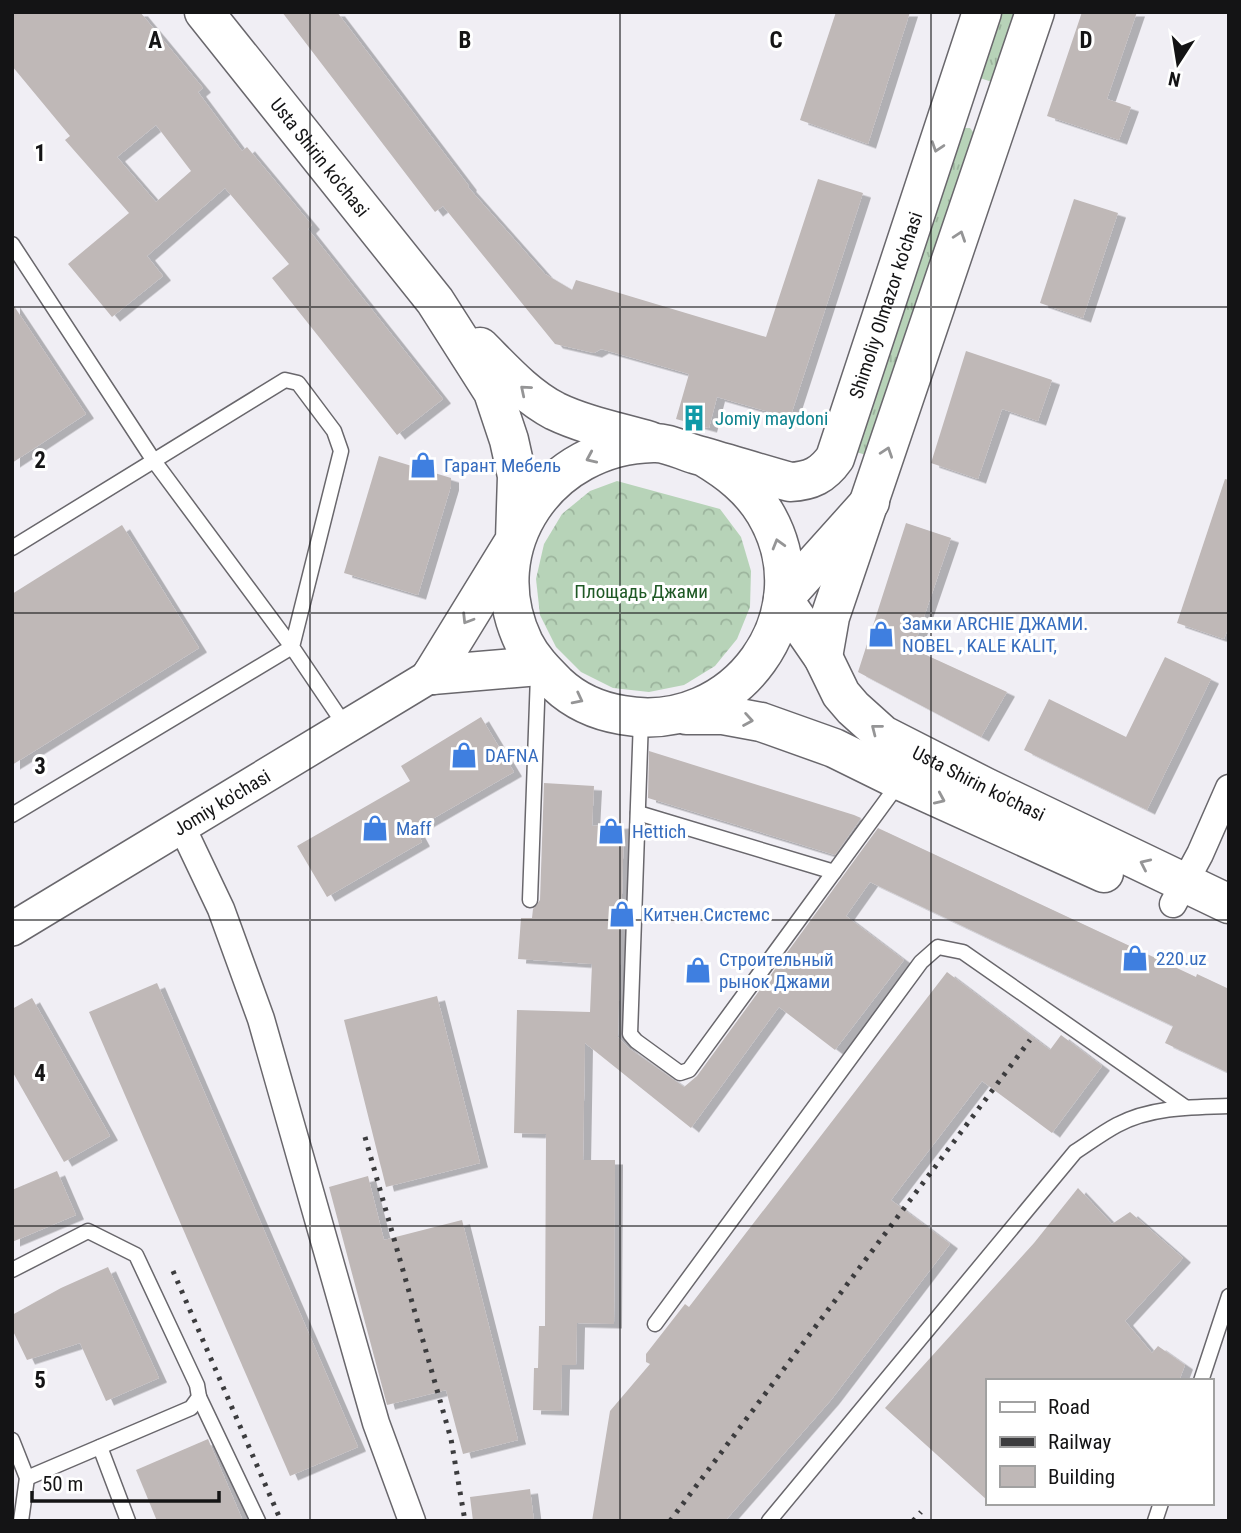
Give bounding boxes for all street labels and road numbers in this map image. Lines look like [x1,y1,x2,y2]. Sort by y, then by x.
street label: Usta Shirin ko'chasi [266,93,375,221]
street label: Shimoliy Olmazor ko'chasi [844,209,927,401]
street label: Usta Shirin ko'chasi [909,740,1049,826]
street label: Jomiy ko'chasi [169,764,274,840]

